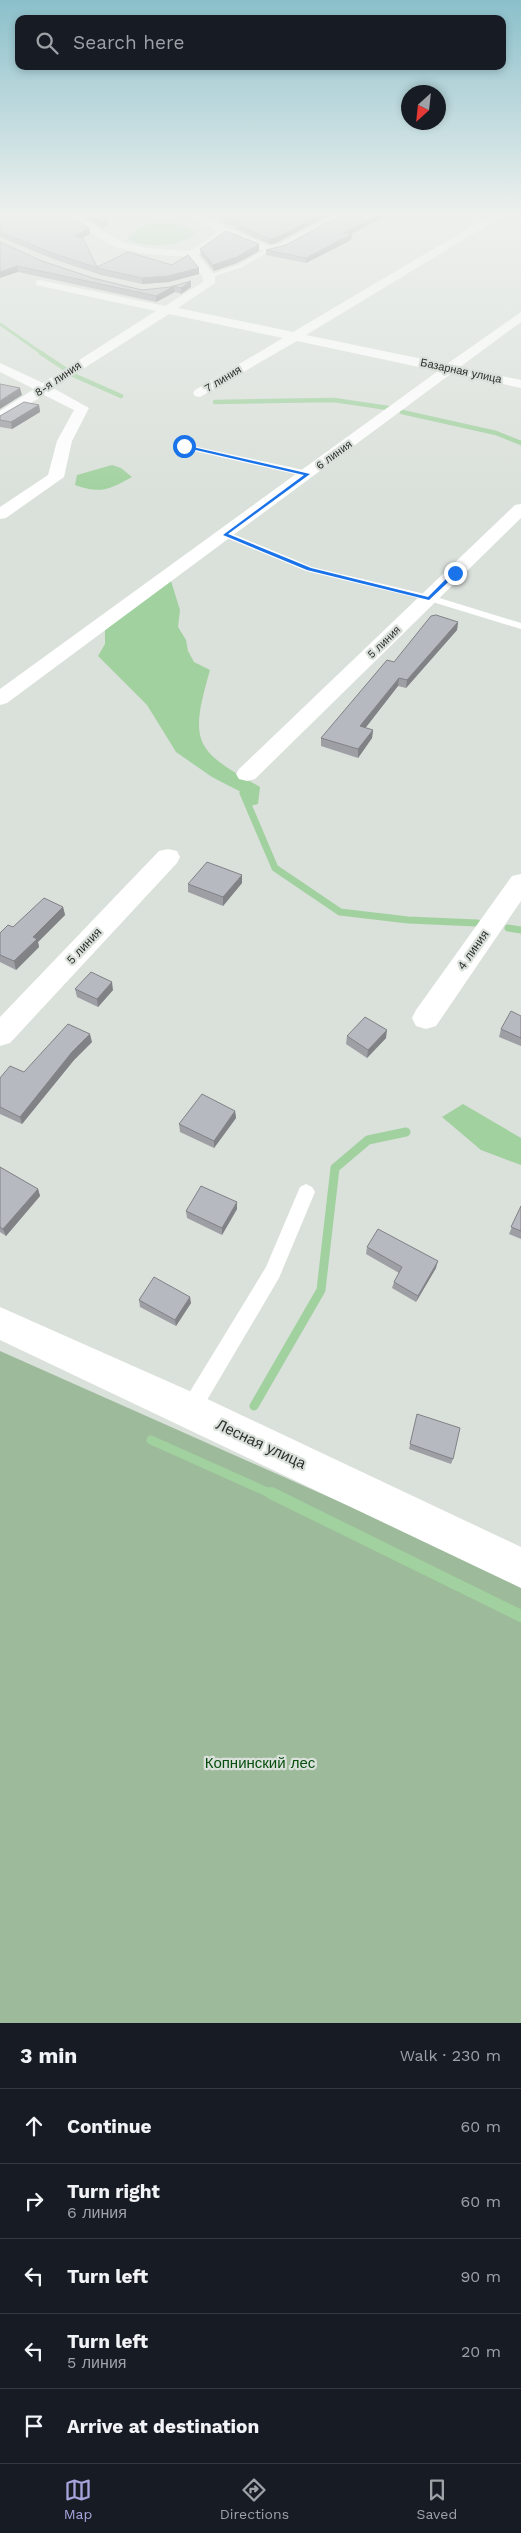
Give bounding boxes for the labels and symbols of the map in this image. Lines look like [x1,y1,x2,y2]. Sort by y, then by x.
north arrow [401,85,446,130]
street label: Базарная улица [419,356,504,386]
street label: 8-я линия [32,359,84,399]
street label: 7 линия [202,363,244,395]
route start [173,435,196,458]
street label: 6 линия [314,438,355,472]
route end [444,562,467,585]
street label: 5 линия [365,623,403,661]
street label: 5 линия [64,925,104,967]
street label: 4 линия [454,928,492,972]
street label: Лесная улица [213,1415,309,1473]
park label: Копнинский лес [205,1754,316,1772]

